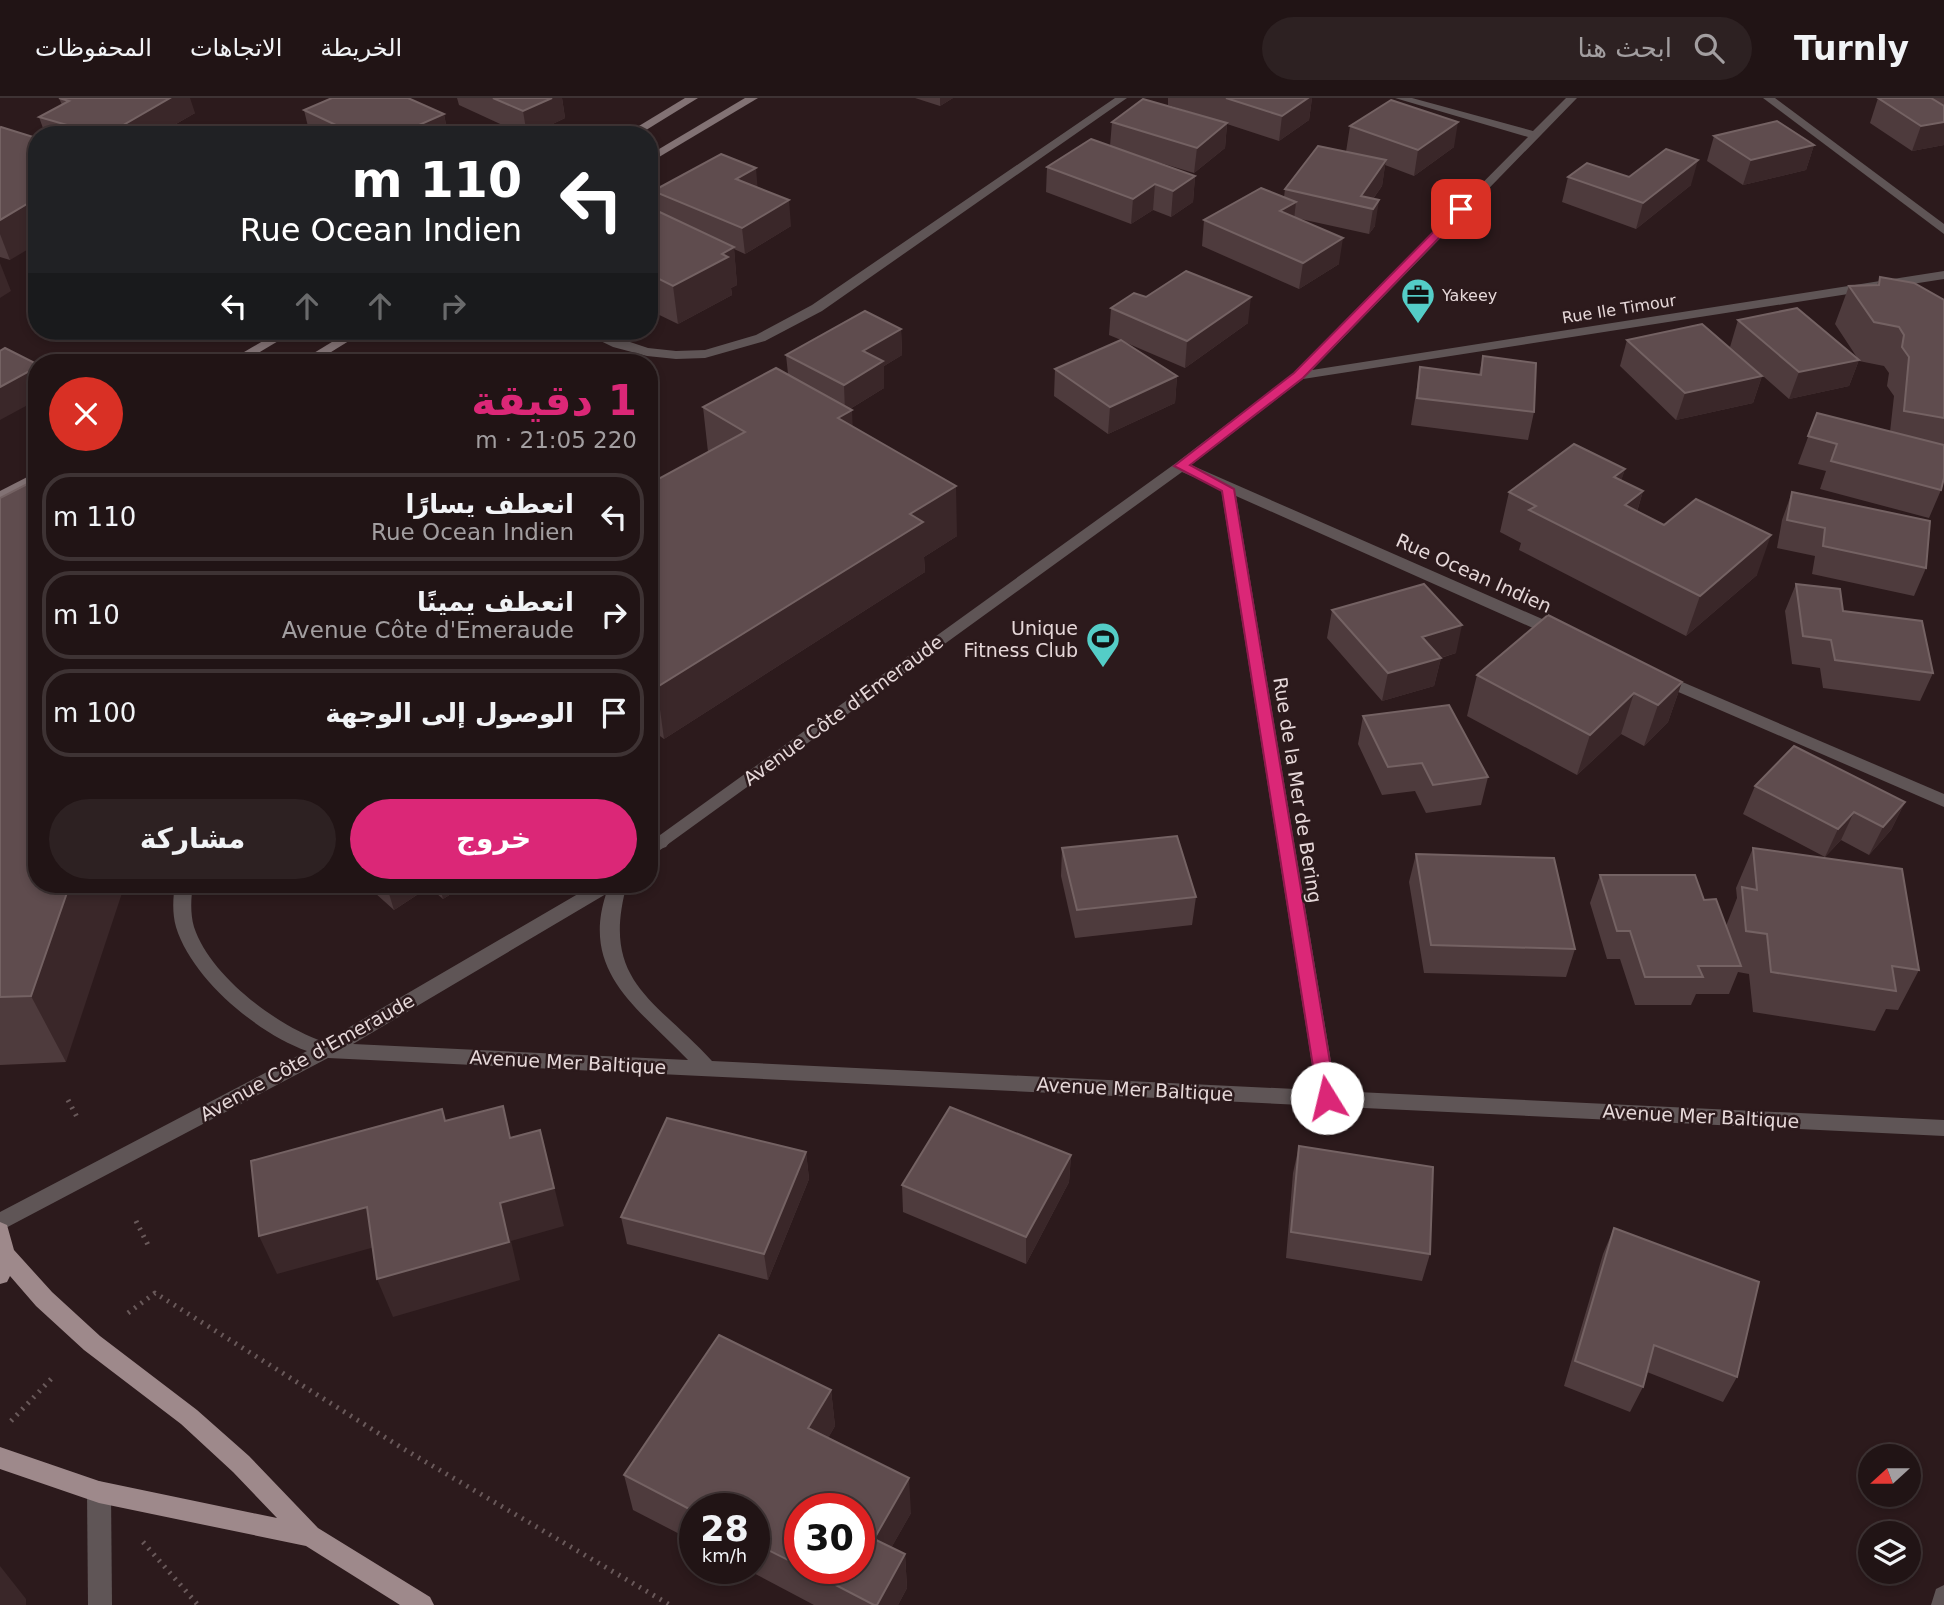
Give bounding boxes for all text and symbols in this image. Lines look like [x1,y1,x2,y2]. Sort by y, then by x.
search box [1262,17,1752,80]
icon: search [1690,29,1728,67]
text: Turnly [1794,29,1909,68]
text: ابحث هنا [1578,33,1672,63]
text: المحفوظات [35,34,152,62]
text: الاتجاهات [190,34,282,62]
text: الخريطة [320,34,402,62]
text: 110 m [352,152,522,209]
icon: left [546,154,637,245]
pin [1431,179,1491,239]
icon: arrive [1442,190,1480,228]
text: Rue Ocean Indien [240,211,522,249]
office icon: Yakeey [1399,276,1437,325]
place label: Yakeey [1441,286,1497,305]
icon: left [215,287,253,325]
icon: ahead [288,287,326,325]
icon: ahead [361,287,399,325]
icon: right [434,287,472,325]
street label: Rue Ile Timour [1561,291,1678,327]
text: 1 دقيقة [471,376,637,425]
button: close [49,377,123,451]
text: 220 m · 21:05 [475,427,637,453]
text: انعطف يسارًا [405,489,574,519]
icon: left [595,498,633,536]
text: 110 m [53,502,136,532]
text: Rue Ocean Indien [371,519,574,545]
street label: Rue Ocean Indien [1393,529,1555,617]
text: انعطف يمينًا [417,587,574,617]
icon: right [595,596,633,634]
text: 10 m [53,600,120,630]
text: Avenue Côte d'Emeraude [282,617,574,643]
place label: Unique Fitness Club [964,617,1078,661]
sports icon: Unique Fitness Club [1084,620,1122,669]
street label: Avenue Côte d'Emeraude [739,630,947,790]
street label: Rue de la Mer de Bering [1269,675,1327,905]
icon: arrive [595,694,633,732]
text: 100 m [53,698,136,728]
text: الوصول إلى الوجهة [325,698,574,728]
button: مشاركة [49,799,336,879]
button: خروج [350,799,637,879]
street label: Avenue Côte d'Emeraude [196,989,418,1125]
street label: Avenue Mer Baltique [469,1046,667,1078]
position arrow [1290,1061,1364,1135]
street label: Avenue Mer Baltique [1036,1073,1234,1105]
street label: Avenue Mer Baltique [1602,1100,1800,1132]
north arrow [1858,1444,1922,1507]
map controls [1858,1444,1921,1584]
speed limit sign: 30 [784,1493,875,1584]
text: 28 [700,1509,749,1549]
button: layers [1858,1521,1921,1584]
text: km/h [702,1545,747,1566]

